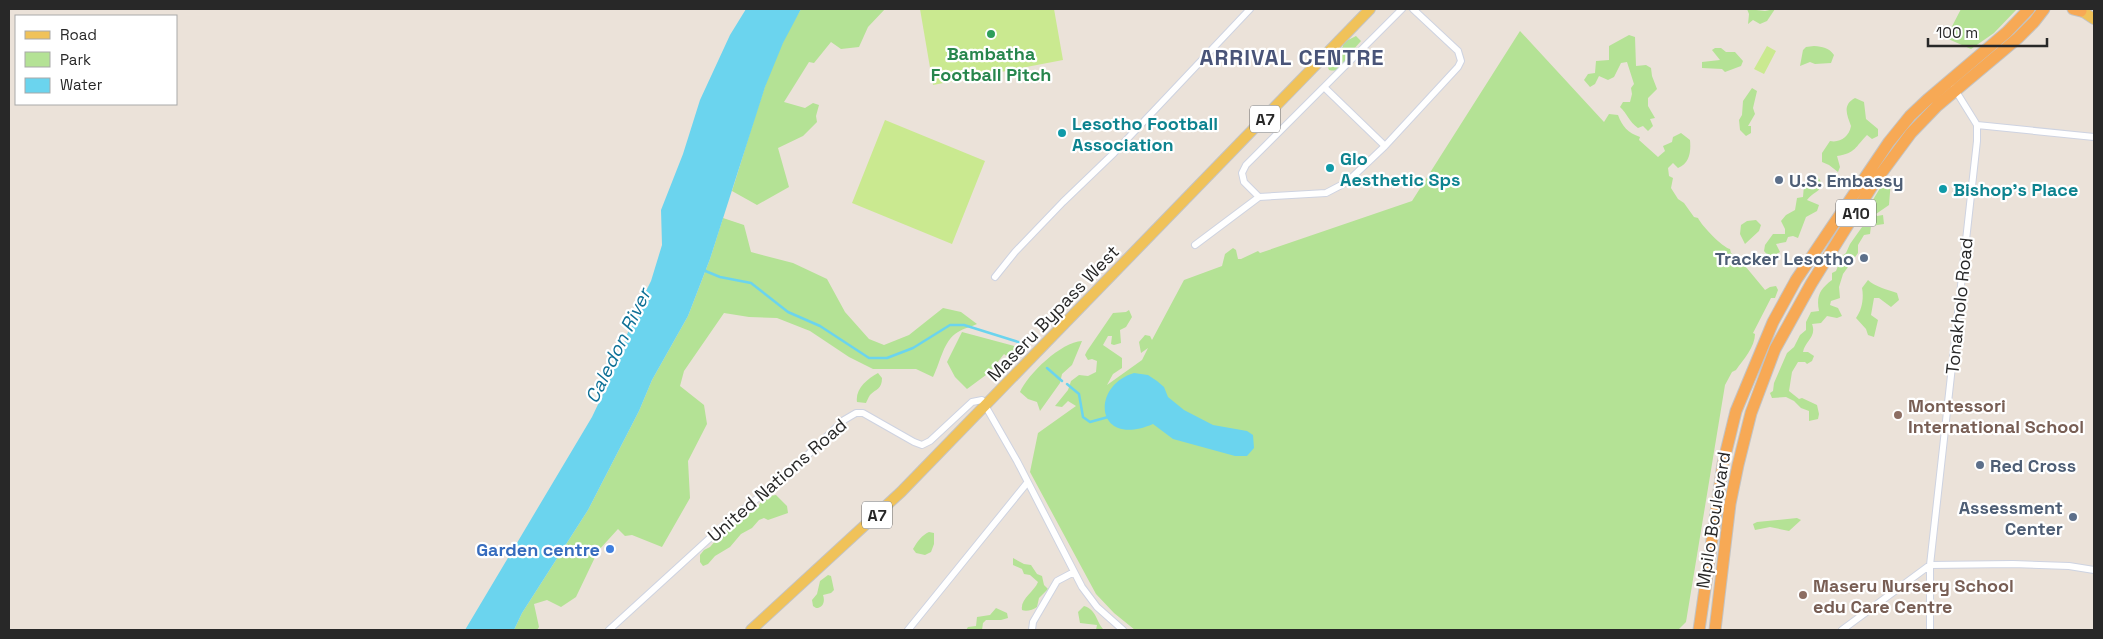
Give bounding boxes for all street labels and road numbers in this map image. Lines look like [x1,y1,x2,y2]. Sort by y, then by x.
road number: A7 [1250,106,1280,132]
road number: A10 [1836,200,1876,227]
street label: Tonakholo Road [1940,236,1978,376]
street label: Maseru Bypass West [982,240,1124,386]
street label: United Nations Road [703,413,851,547]
street label: Mpilo Boulevard [1691,450,1735,590]
road number: A7 [862,502,892,528]

